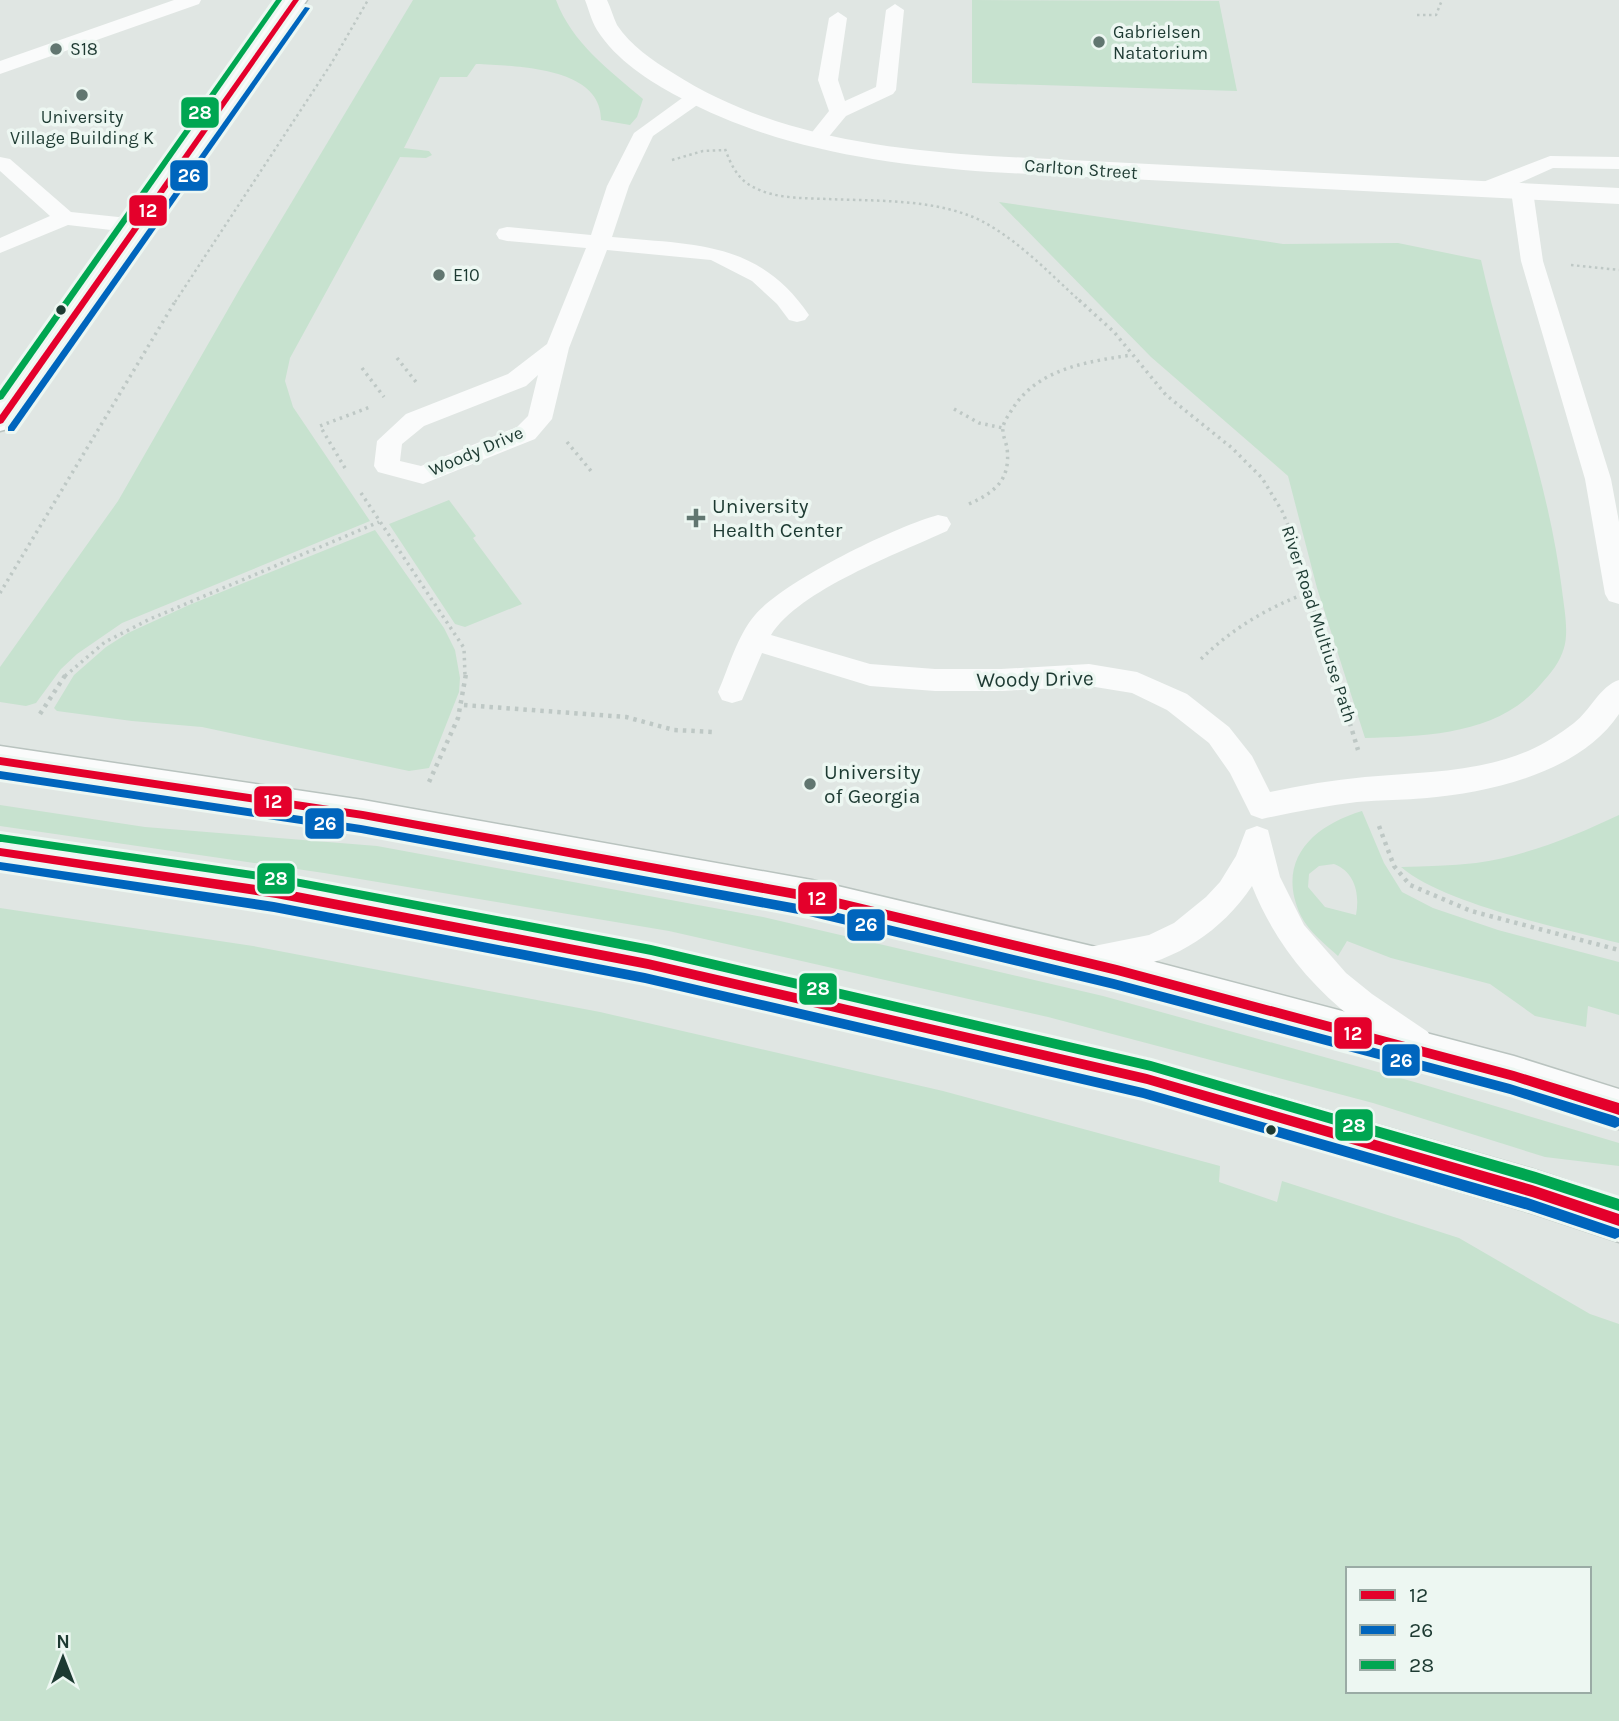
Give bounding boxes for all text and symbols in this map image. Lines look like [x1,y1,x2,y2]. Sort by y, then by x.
place label: Gabrielsen Natatorium [1113,21,1208,64]
marker: Gabrielsen Natatorium [1091,34,1107,50]
place label: S18 [70,38,98,60]
marker: S18 [48,41,64,57]
marker: University Village Building K [74,87,90,103]
line badge: 28 [180,96,220,129]
text: 28 [188,102,212,124]
place label: University Village Building K [10,106,154,149]
street label: Carlton Street [1024,154,1139,184]
line badge: 26 [169,159,209,192]
text: 26 [177,165,201,187]
line badge: 12 [128,194,168,227]
text: 12 [139,200,157,222]
place label: E10 [453,264,480,286]
marker: E10 [431,267,447,283]
unlabelled marker [54,303,68,317]
street label: Woody Drive [425,421,527,481]
place label: University Health Center [712,494,843,542]
marker: University Health Center [686,508,706,528]
street label: River Road Multiuse Path [1277,523,1361,725]
street label: Woody Drive [976,666,1094,692]
place label: University of Georgia [824,760,921,808]
marker: University of Georgia [802,776,818,792]
line badge: 12 [253,785,293,818]
text: 12 [264,791,282,813]
line badge: 26 [304,807,345,840]
text: 26 [313,813,337,835]
line badge: 28 [256,862,296,895]
text: 28 [264,868,288,890]
line badge: 12 [797,881,838,915]
text: 12 [808,888,826,910]
line badge: 26 [846,908,886,942]
text: 26 [854,914,878,936]
line badge: 28 [798,972,838,1006]
text: 28 [806,978,830,1000]
line badge: 12 [1333,1016,1373,1050]
text: 12 [1344,1023,1362,1045]
line badge: 26 [1381,1043,1421,1077]
text: 26 [1389,1050,1413,1072]
line badge: 28 [1334,1108,1374,1142]
text: 28 [1342,1115,1366,1137]
unlabelled marker [1264,1123,1278,1137]
legend [1346,1567,1591,1693]
text: 12 [1409,1583,1428,1607]
text: 26 [1409,1618,1433,1642]
north arrow [28,1623,98,1693]
text: N [56,1631,70,1653]
text: 28 [1409,1653,1434,1677]

